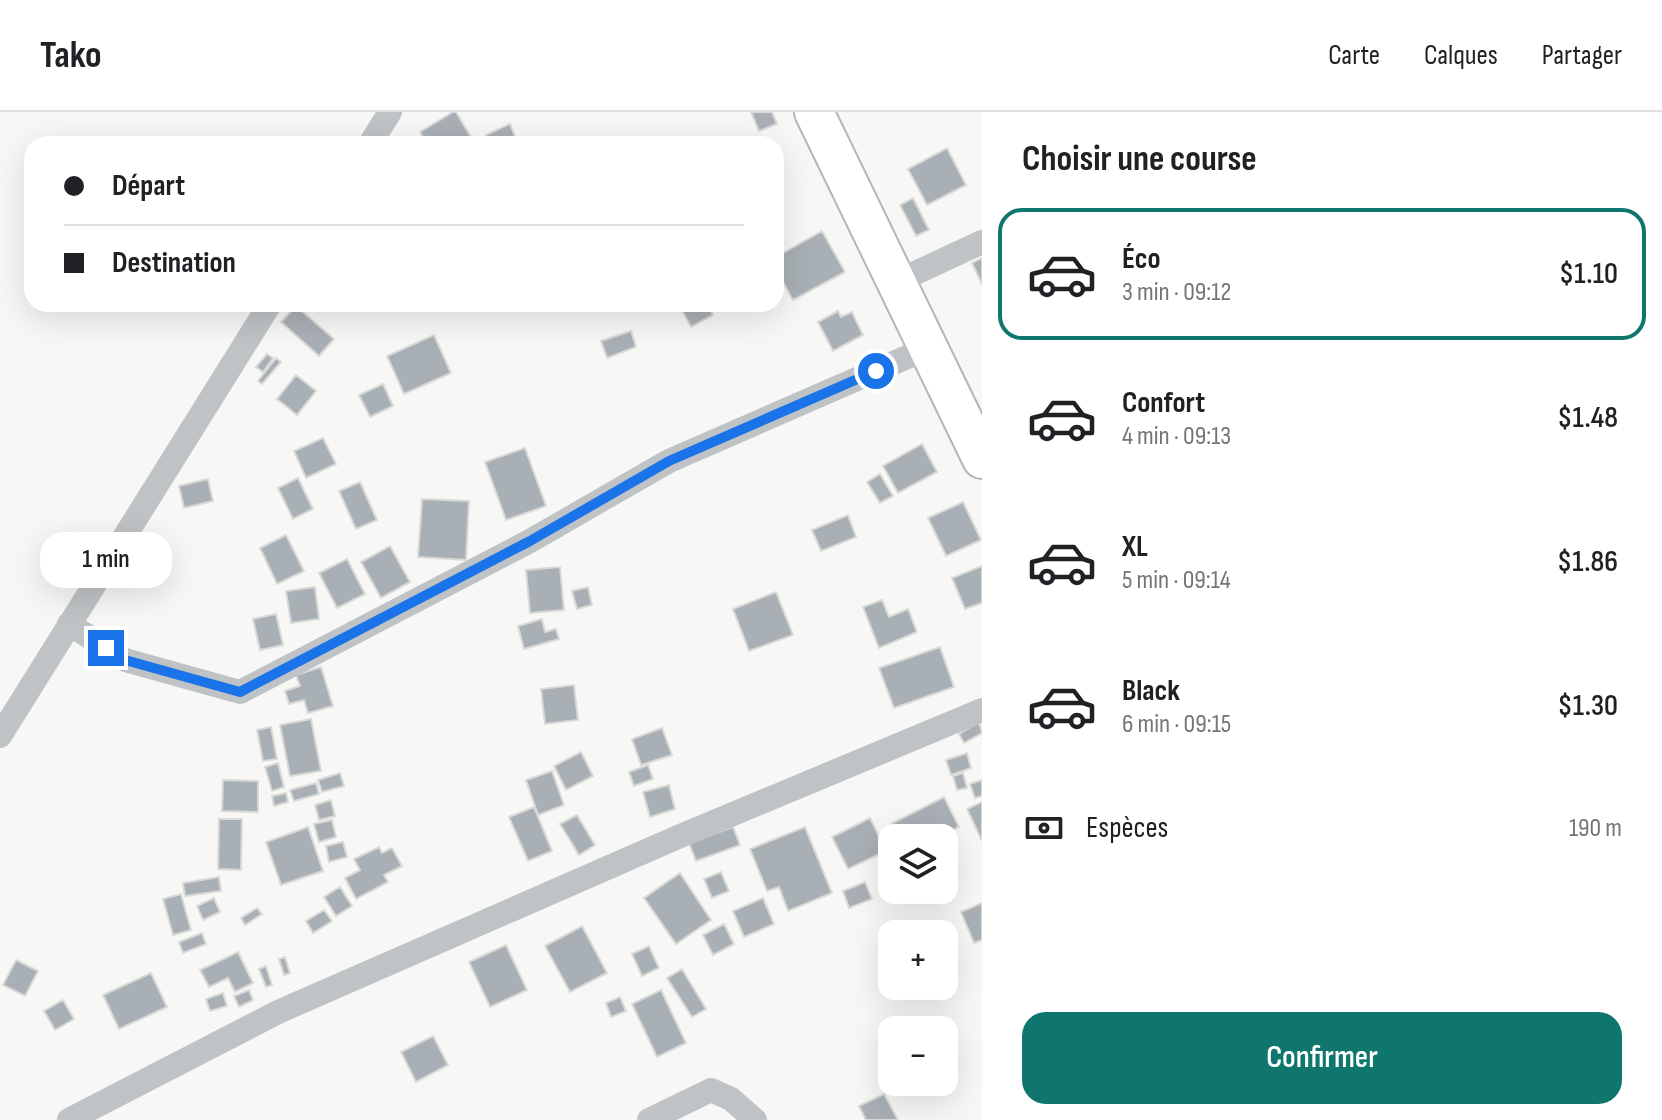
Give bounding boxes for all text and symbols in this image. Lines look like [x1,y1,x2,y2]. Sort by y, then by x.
text: Tako [40,33,102,78]
text: Carte [1328,39,1380,72]
text: Calques [1424,39,1498,72]
text: Partager [1542,39,1622,72]
text: Choisir une course [1022,138,1257,181]
text: Départ [112,168,185,204]
icon: car [1026,238,1098,310]
text: Éco [1122,241,1161,277]
text: Destination [112,245,236,281]
text: $1.10 [1559,256,1618,292]
text: 3 min · 09:12 [1122,277,1231,308]
route start [858,353,894,389]
icon: car [1026,382,1098,454]
text: Confort [1122,385,1205,421]
text: $1.48 [1557,400,1618,436]
text: 4 min · 09:13 [1122,421,1231,452]
icon: car [1026,526,1098,598]
text: XL [1122,529,1148,565]
callout: 1 min [40,532,172,588]
text: 1 min [82,544,130,575]
text: $1.86 [1557,544,1618,580]
text: 5 min · 09:14 [1122,565,1231,596]
route end [88,630,124,666]
icon: car [1026,670,1098,742]
text: Black [1122,673,1180,709]
text: $1.30 [1557,688,1618,724]
text: 6 min · 09:15 [1122,709,1231,740]
icon: cash [1022,806,1066,850]
text: Espèces [1086,810,1168,846]
text: 190 m [1569,813,1622,844]
map controls [878,824,958,1096]
button: layers [878,824,958,904]
button: + [878,920,958,1000]
button: Confirmer [1022,1012,1622,1104]
button: − [878,1016,958,1096]

